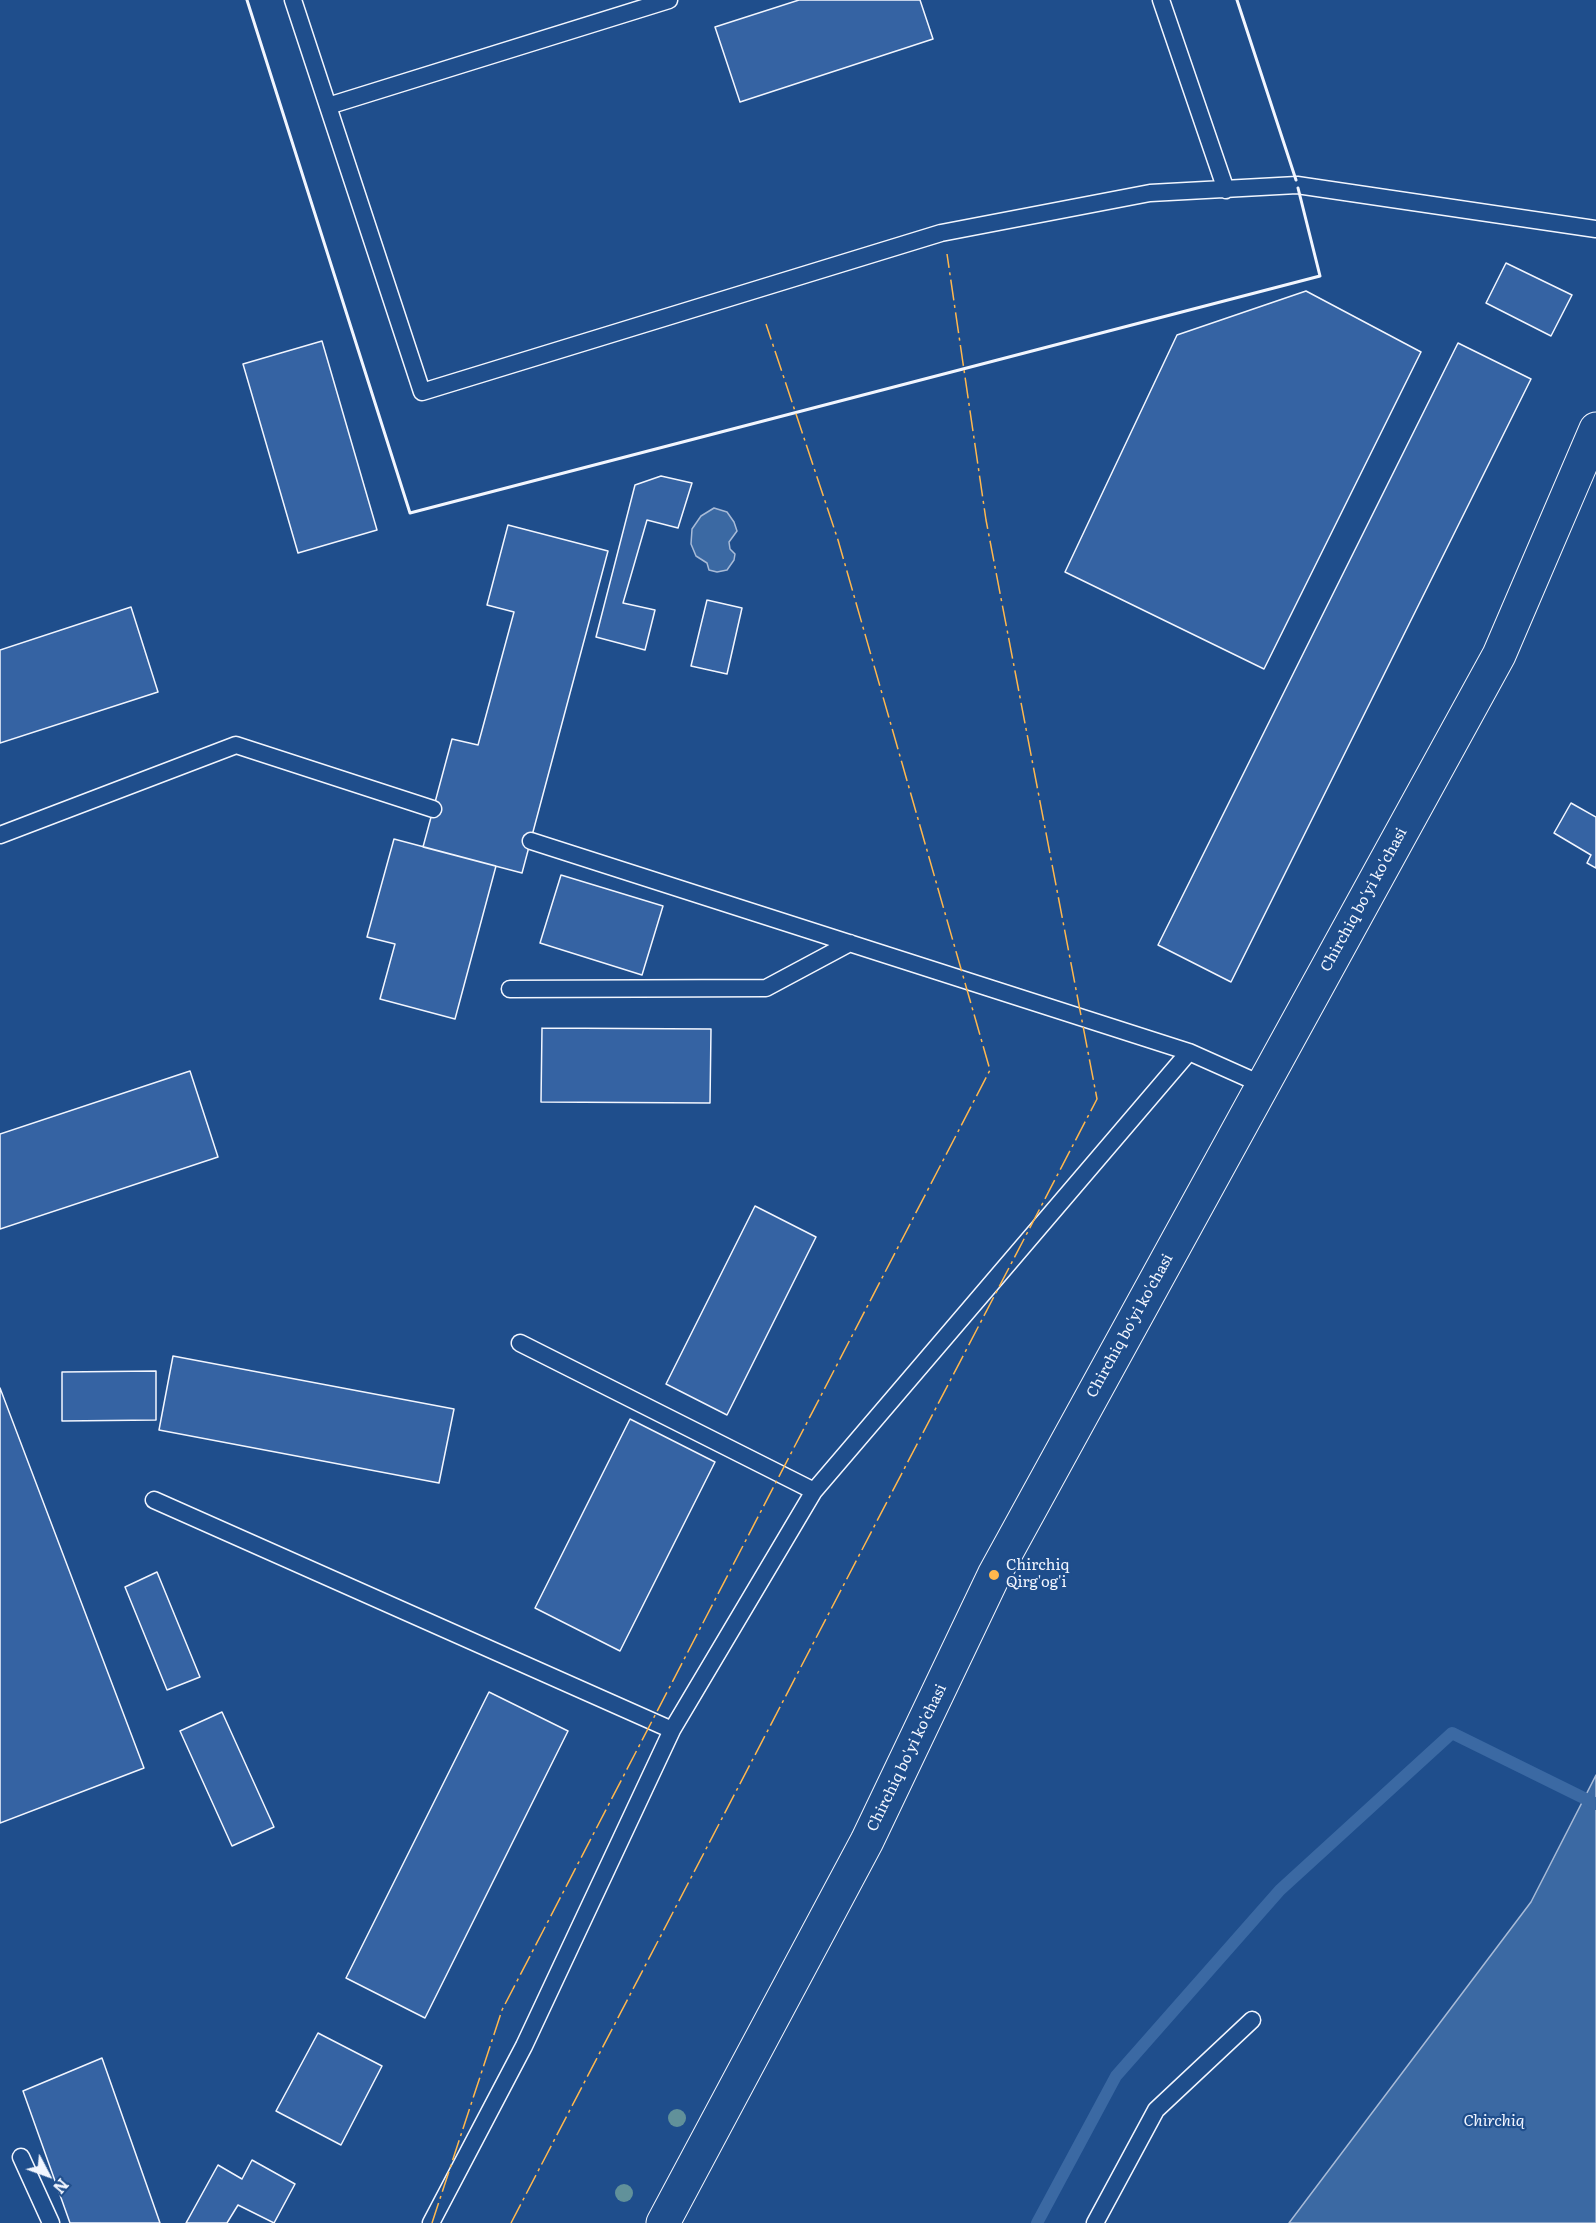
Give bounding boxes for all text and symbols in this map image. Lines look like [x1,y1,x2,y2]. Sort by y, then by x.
street label: Chirchiq bo'yi ko'chasi [1317,825,1411,975]
street label: Chirchiq bo'yi ko'chasi [1083,1251,1177,1401]
place label: Chirchiq Qirg'og'i [1006,1557,1070,1592]
marker: Chirchiq Qirg'og'i [987,1568,1001,1582]
street label: Chirchiq bo'yi ko'chasi [864,1681,950,1835]
water label: Chirchiq [1464,2111,1524,2131]
north arrow [18,2145,78,2205]
text: N [48,2174,75,2200]

